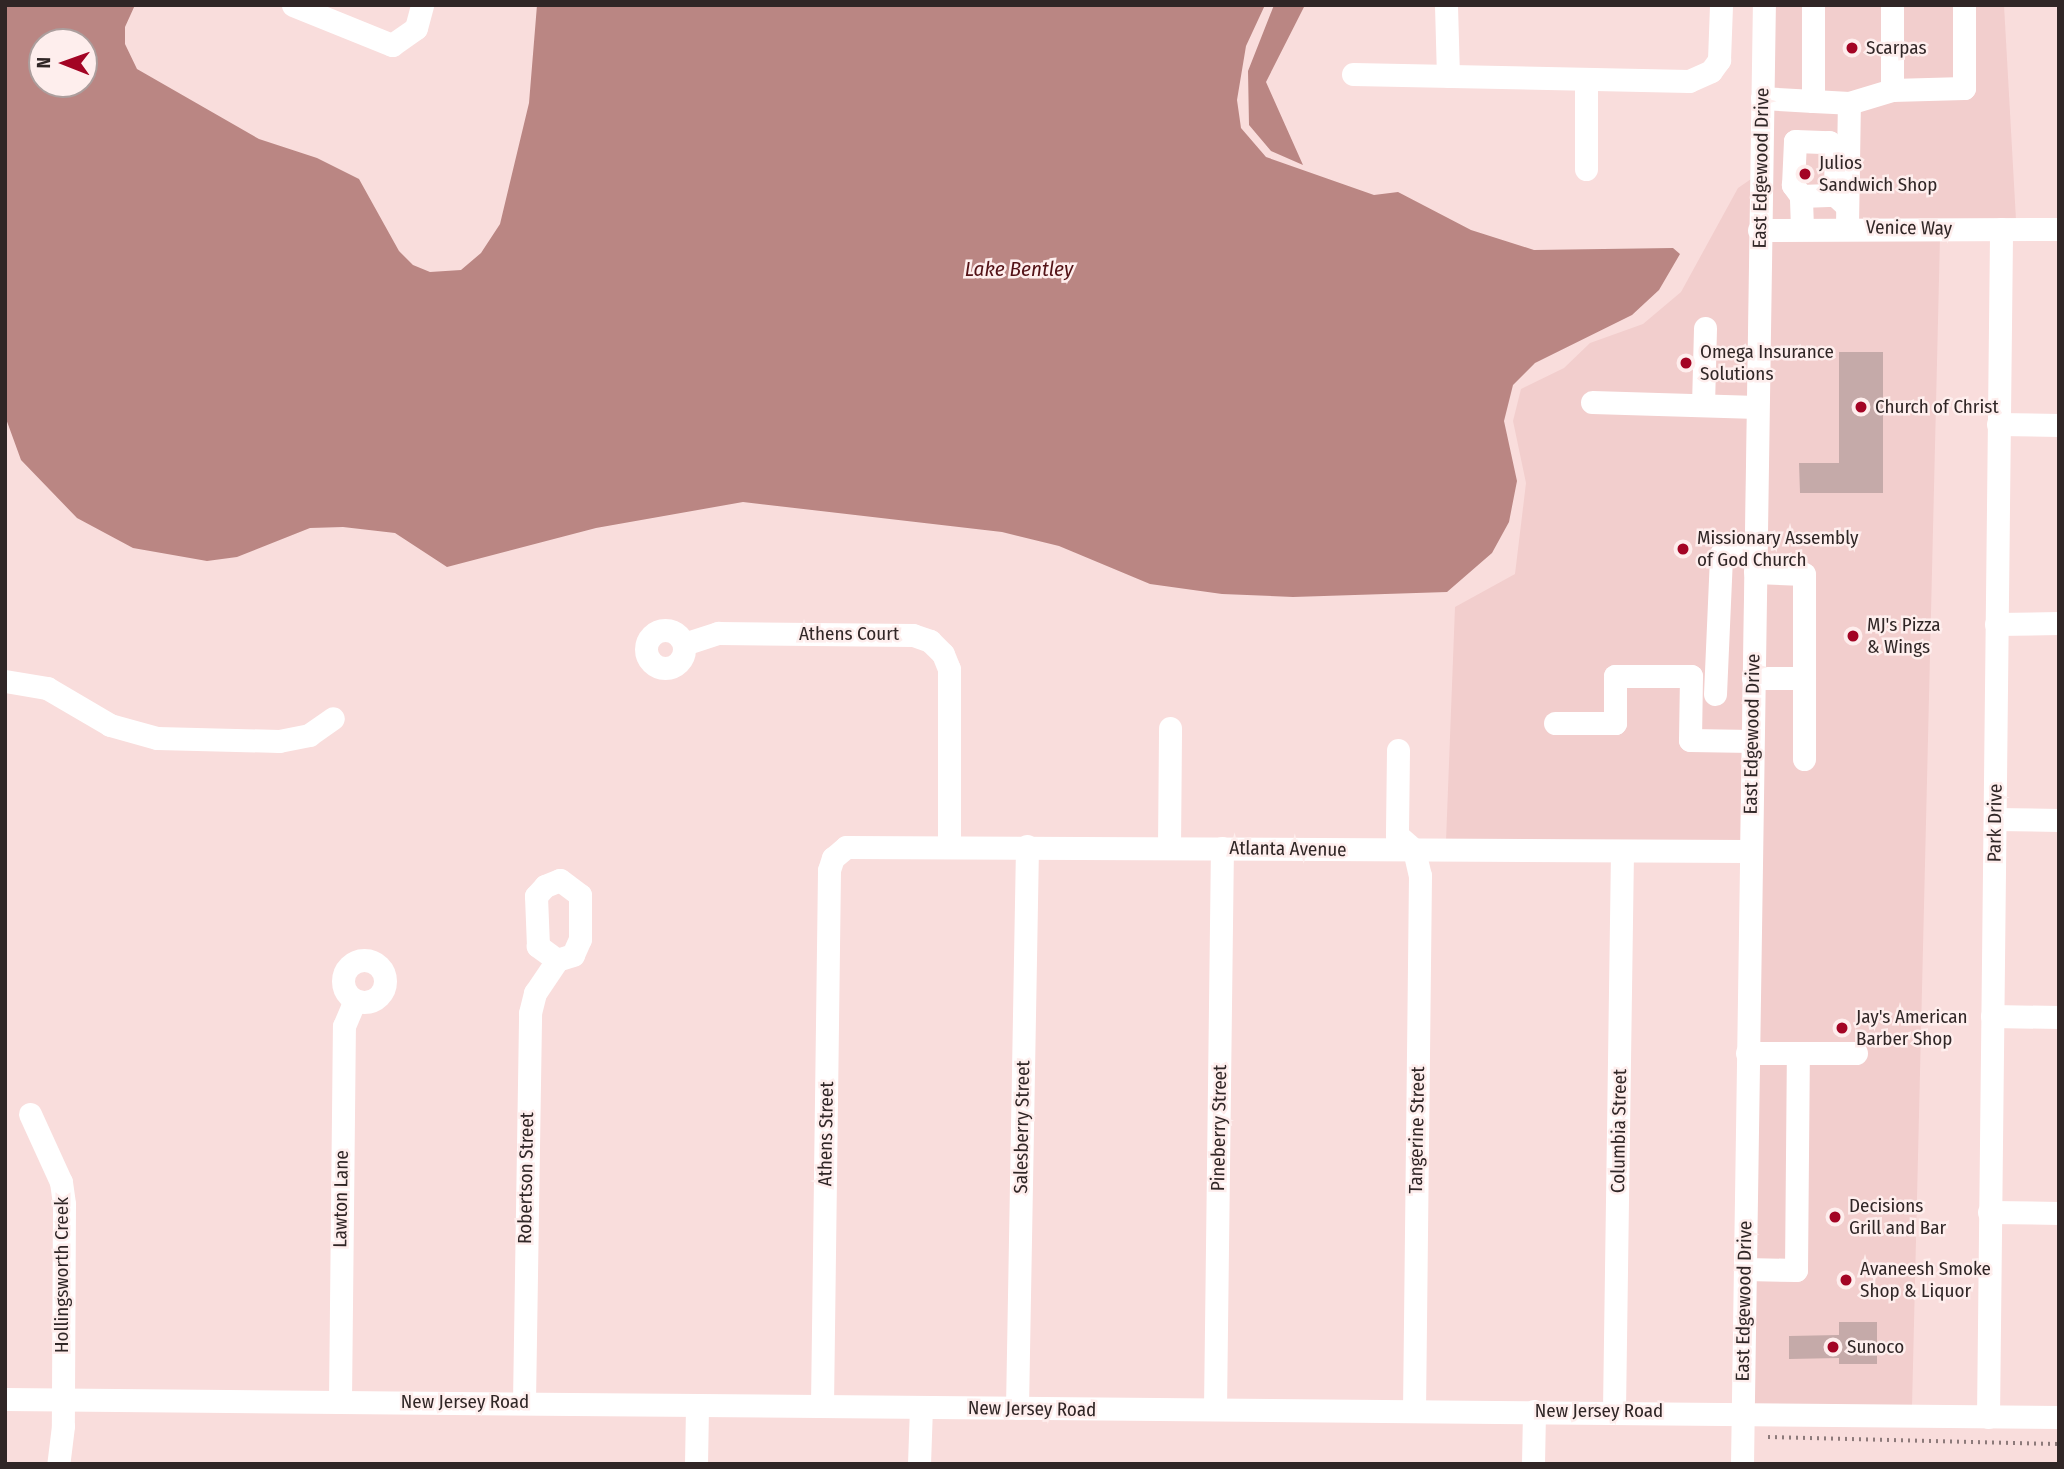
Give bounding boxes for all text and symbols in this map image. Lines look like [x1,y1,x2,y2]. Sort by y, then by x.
north arrow [28,28,98,98]
place label: Scarpas [1866,37,1927,59]
marker: Scarpas [1844,40,1860,56]
text: N [32,57,55,69]
street label: East Edgewood Drive [1748,87,1774,249]
place label: Julios Sandwich Shop [1819,152,1937,196]
marker: Julios Sandwich Shop [1797,166,1813,182]
street label: Venice Way [1866,216,1952,240]
water label: Lake Bentley [965,256,1073,282]
place label: Omega Insurance Solutions [1700,341,1834,385]
marker: Omega Insurance Solutions [1678,355,1694,371]
place label: Church of Christ [1875,396,1999,418]
marker: Church of Christ [1853,399,1869,415]
place label: Missionary Assembly of God Church [1697,527,1858,571]
marker: Missionary Assembly of God Church [1675,541,1691,557]
place label: MJ's Pizza & Wings [1867,614,1941,658]
street label: Athens Court [799,623,899,645]
marker: MJ's Pizza & Wings [1845,628,1861,644]
street label: East Edgewood Drive [1739,653,1765,815]
street label: Park Drive [1983,784,2007,862]
street label: Atlanta Avenue [1229,837,1347,861]
place label: Jay's American Barber Shop [1856,1006,1968,1050]
marker: Jay's American Barber Shop [1834,1020,1850,1036]
street label: Salesberry Street [1009,1060,1035,1194]
street label: Pineberry Street [1206,1065,1232,1191]
street label: Tangerine Street [1404,1066,1430,1194]
street label: Columbia Street [1607,1069,1631,1193]
street label: Athens Street [814,1081,838,1187]
street label: Robertson Street [513,1112,539,1244]
street label: Lawton Lane [329,1150,353,1248]
place label: Decisions Grill and Bar [1849,1195,1946,1239]
street label: Hollingsworth Creek [51,1197,73,1353]
marker: Decisions Grill and Bar [1827,1209,1843,1225]
street label: East Edgewood Drive [1731,1220,1757,1382]
place label: Avaneesh Smoke Shop & Liquor [1860,1258,1991,1302]
marker: Avaneesh Smoke Shop & Liquor [1838,1272,1854,1288]
place label: Sunoco [1847,1336,1904,1358]
marker: Sunoco [1825,1339,1841,1355]
street label: New Jersey Road [401,1391,529,1413]
street label: New Jersey Road [968,1396,1096,1422]
street label: New Jersey Road [1535,1400,1663,1422]

